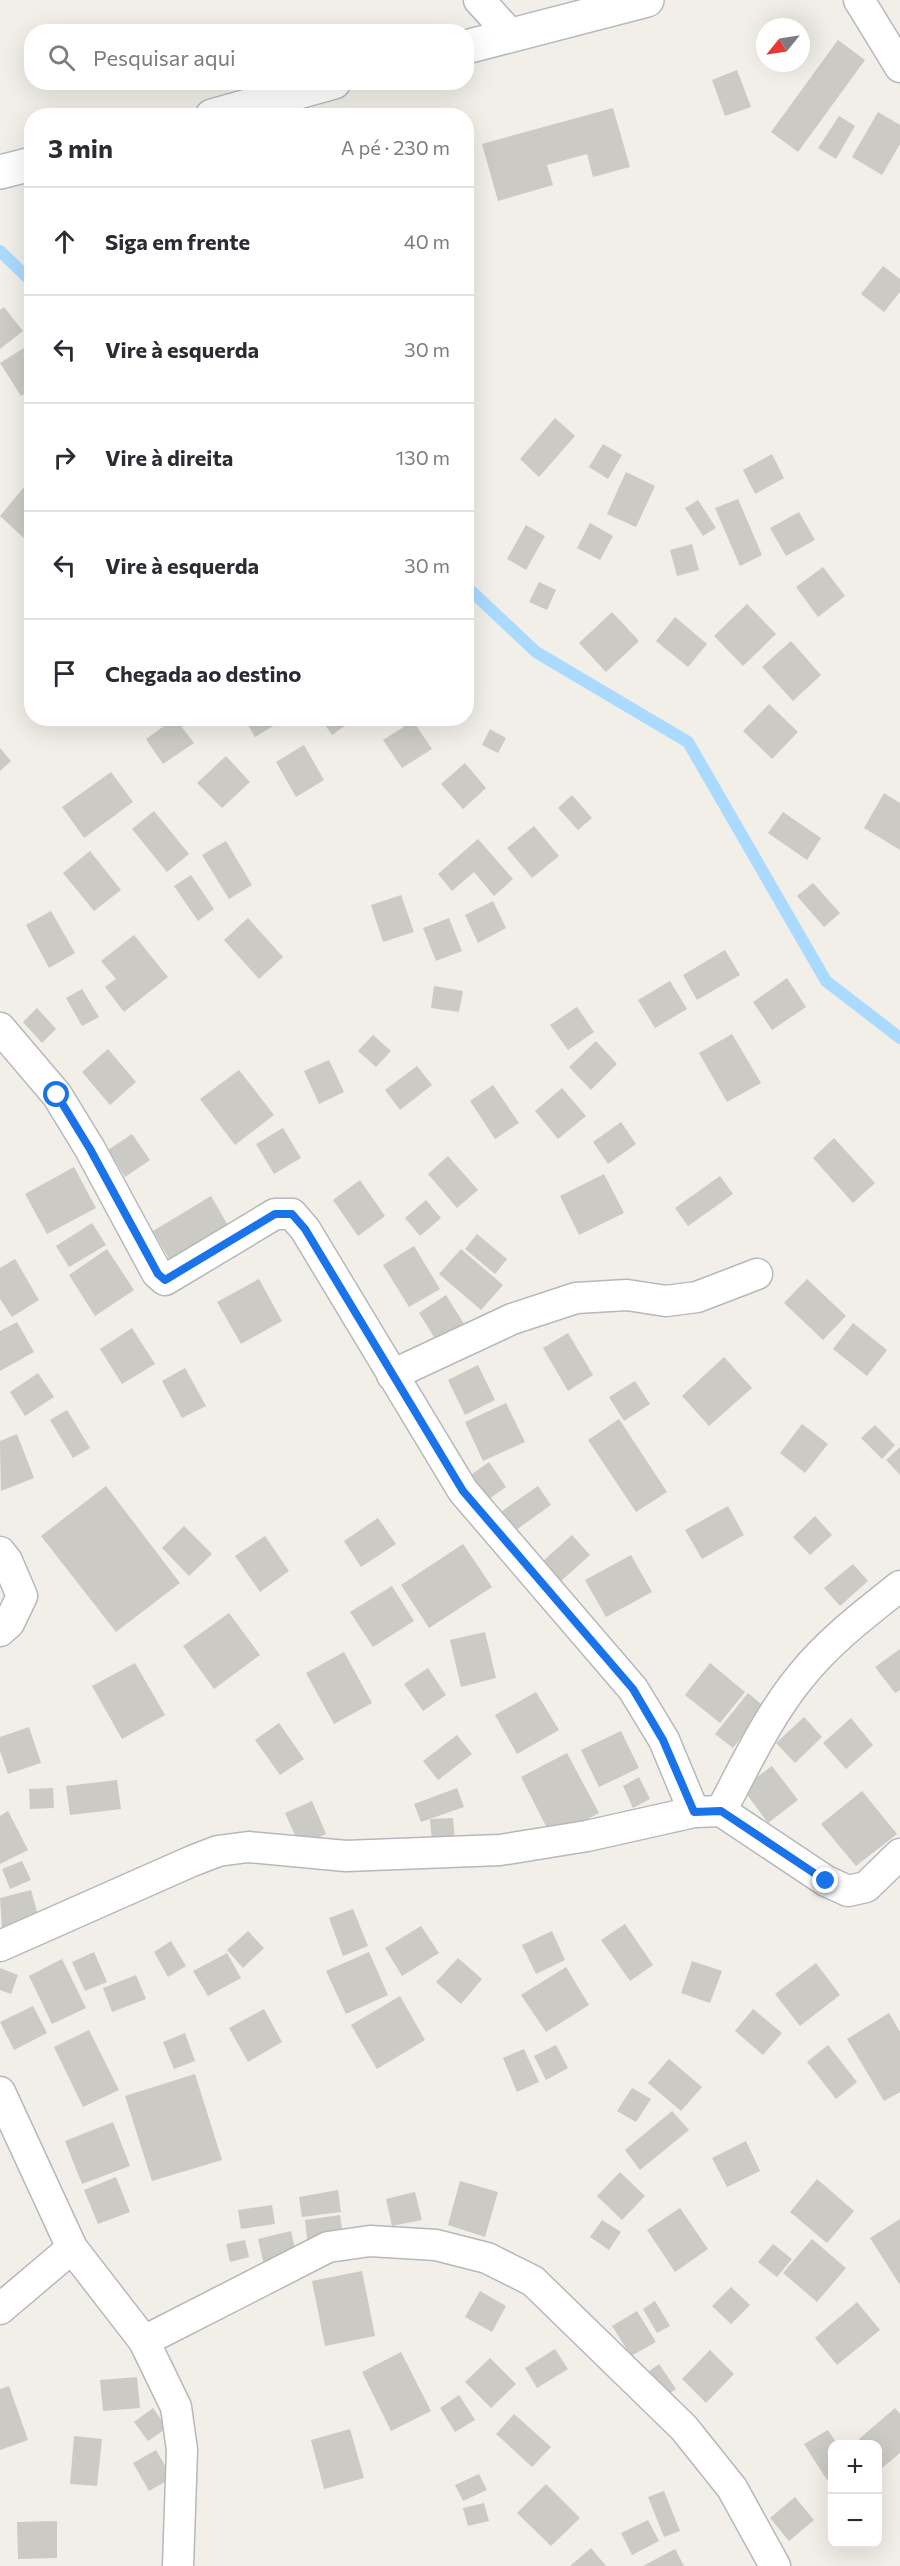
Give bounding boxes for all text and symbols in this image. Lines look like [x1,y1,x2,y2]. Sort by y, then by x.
north arrow [756,18,810,72]
search box [24,24,474,90]
icon: search [45,41,78,74]
text: Pesquisar aqui [93,44,236,71]
text: 3 min [48,132,113,163]
text: A pé · 230 m [341,135,450,159]
icon: ahead [48,225,81,258]
text: Siga em frente [105,228,250,255]
text: 40 m [404,229,450,253]
icon: left [48,333,81,366]
text: Vire à esquerda [105,336,259,363]
text: 30 m [404,337,450,361]
icon: right [48,441,81,474]
text: Vire à direita [105,444,233,471]
text: 130 m [396,445,450,469]
icon: left [48,549,81,582]
text: Vire à esquerda [105,552,259,579]
text: 30 m [404,553,450,577]
icon: arrive [48,657,81,690]
text: Chegada ao destino [105,660,301,687]
route start [43,1081,69,1107]
route end [812,1867,838,1893]
map controls [828,2440,882,2548]
button: + [828,2440,882,2494]
button: − [828,2494,882,2548]

